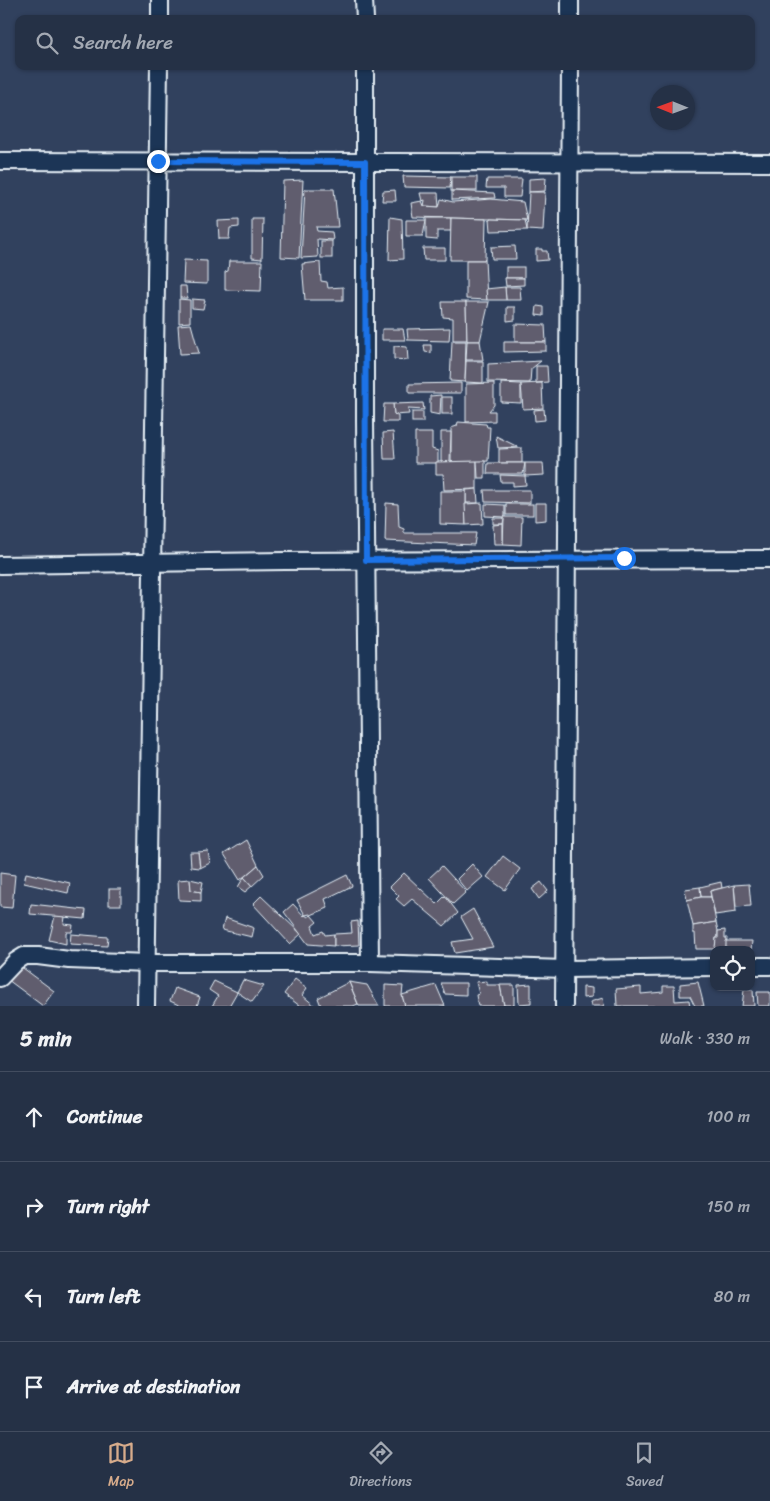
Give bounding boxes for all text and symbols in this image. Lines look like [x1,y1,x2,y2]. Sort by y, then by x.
search box [15,15,755,70]
text: Search here [73,26,173,59]
icon: search [33,29,61,57]
north arrow [650,85,695,130]
route end [147,150,170,173]
route start [613,547,636,570]
map controls [710,946,755,991]
button: locate [710,946,755,991]
text: 5 min [20,1020,72,1058]
text: Walk · 330 m [660,1024,750,1053]
text: Continue [67,1100,143,1133]
text: 100 m [706,1102,750,1131]
icon: ahead [20,1103,48,1131]
text: Turn right [67,1190,149,1223]
text: 150 m [707,1192,750,1221]
icon: right [20,1193,48,1221]
text: Turn left [67,1280,140,1313]
text: 80 m [714,1282,750,1311]
icon: left [20,1283,48,1311]
text: Arrive at destination [67,1370,240,1403]
icon: arrive [20,1373,48,1401]
tab: Map [107,1439,135,1494]
tab: Directions [349,1439,412,1494]
tab: Saved [626,1439,663,1494]

